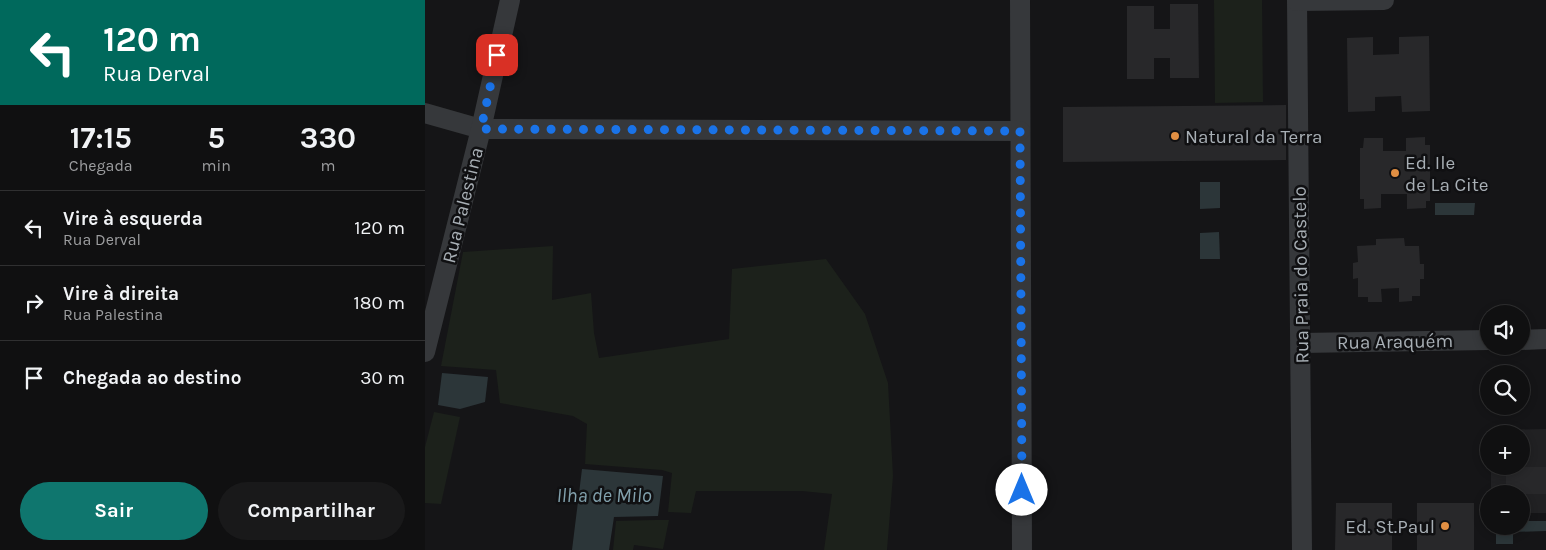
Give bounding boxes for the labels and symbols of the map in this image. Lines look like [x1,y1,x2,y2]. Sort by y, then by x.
pin [476,34,518,76]
place label: Natural da Terra [1185,126,1323,148]
marker: Natural da Terra [1169,130,1181,142]
street label: Rua Palestina [438,145,488,266]
place label: Ed. Ile de La Cite [1405,152,1489,196]
marker: Ed. Ile de La Cite [1389,167,1401,179]
street label: Rua Praia do Castelo [1288,186,1314,364]
street label: Rua Araquém [1337,330,1453,354]
position arrow [995,463,1047,515]
water label: Ilha de Milo [556,484,652,507]
place label: Ed. St.Paul [1345,516,1435,538]
marker: Ed. St.Paul [1439,520,1451,532]

